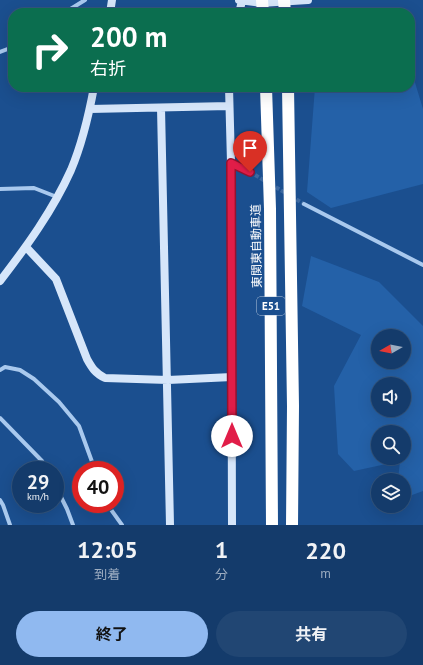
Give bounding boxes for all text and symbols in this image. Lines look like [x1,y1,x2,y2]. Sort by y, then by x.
text: 200 m [90,18,167,55]
icon: right [24,24,76,76]
text: 右折 [90,57,126,80]
pin [233,131,267,172]
icon: arrive [239,137,261,159]
street label: 東関東自動車道 [248,204,264,288]
road number: E51 [257,297,285,315]
north arrow [371,329,411,369]
map controls [371,329,411,513]
button: sound [371,377,411,417]
position arrow [211,415,253,457]
button: search [371,425,411,465]
speed limit sign: 40 [72,461,124,513]
text: 29 [27,469,49,495]
button: layers [371,473,411,513]
text: km/h [27,490,49,503]
text: 12:05 [77,534,138,565]
text: 1 [215,534,228,565]
text: 220 [305,535,346,566]
text: m [320,565,331,582]
text: 到着 [94,566,120,583]
text: 分 [215,566,228,583]
button: 終了 [16,611,208,657]
button: 共有 [216,611,407,657]

